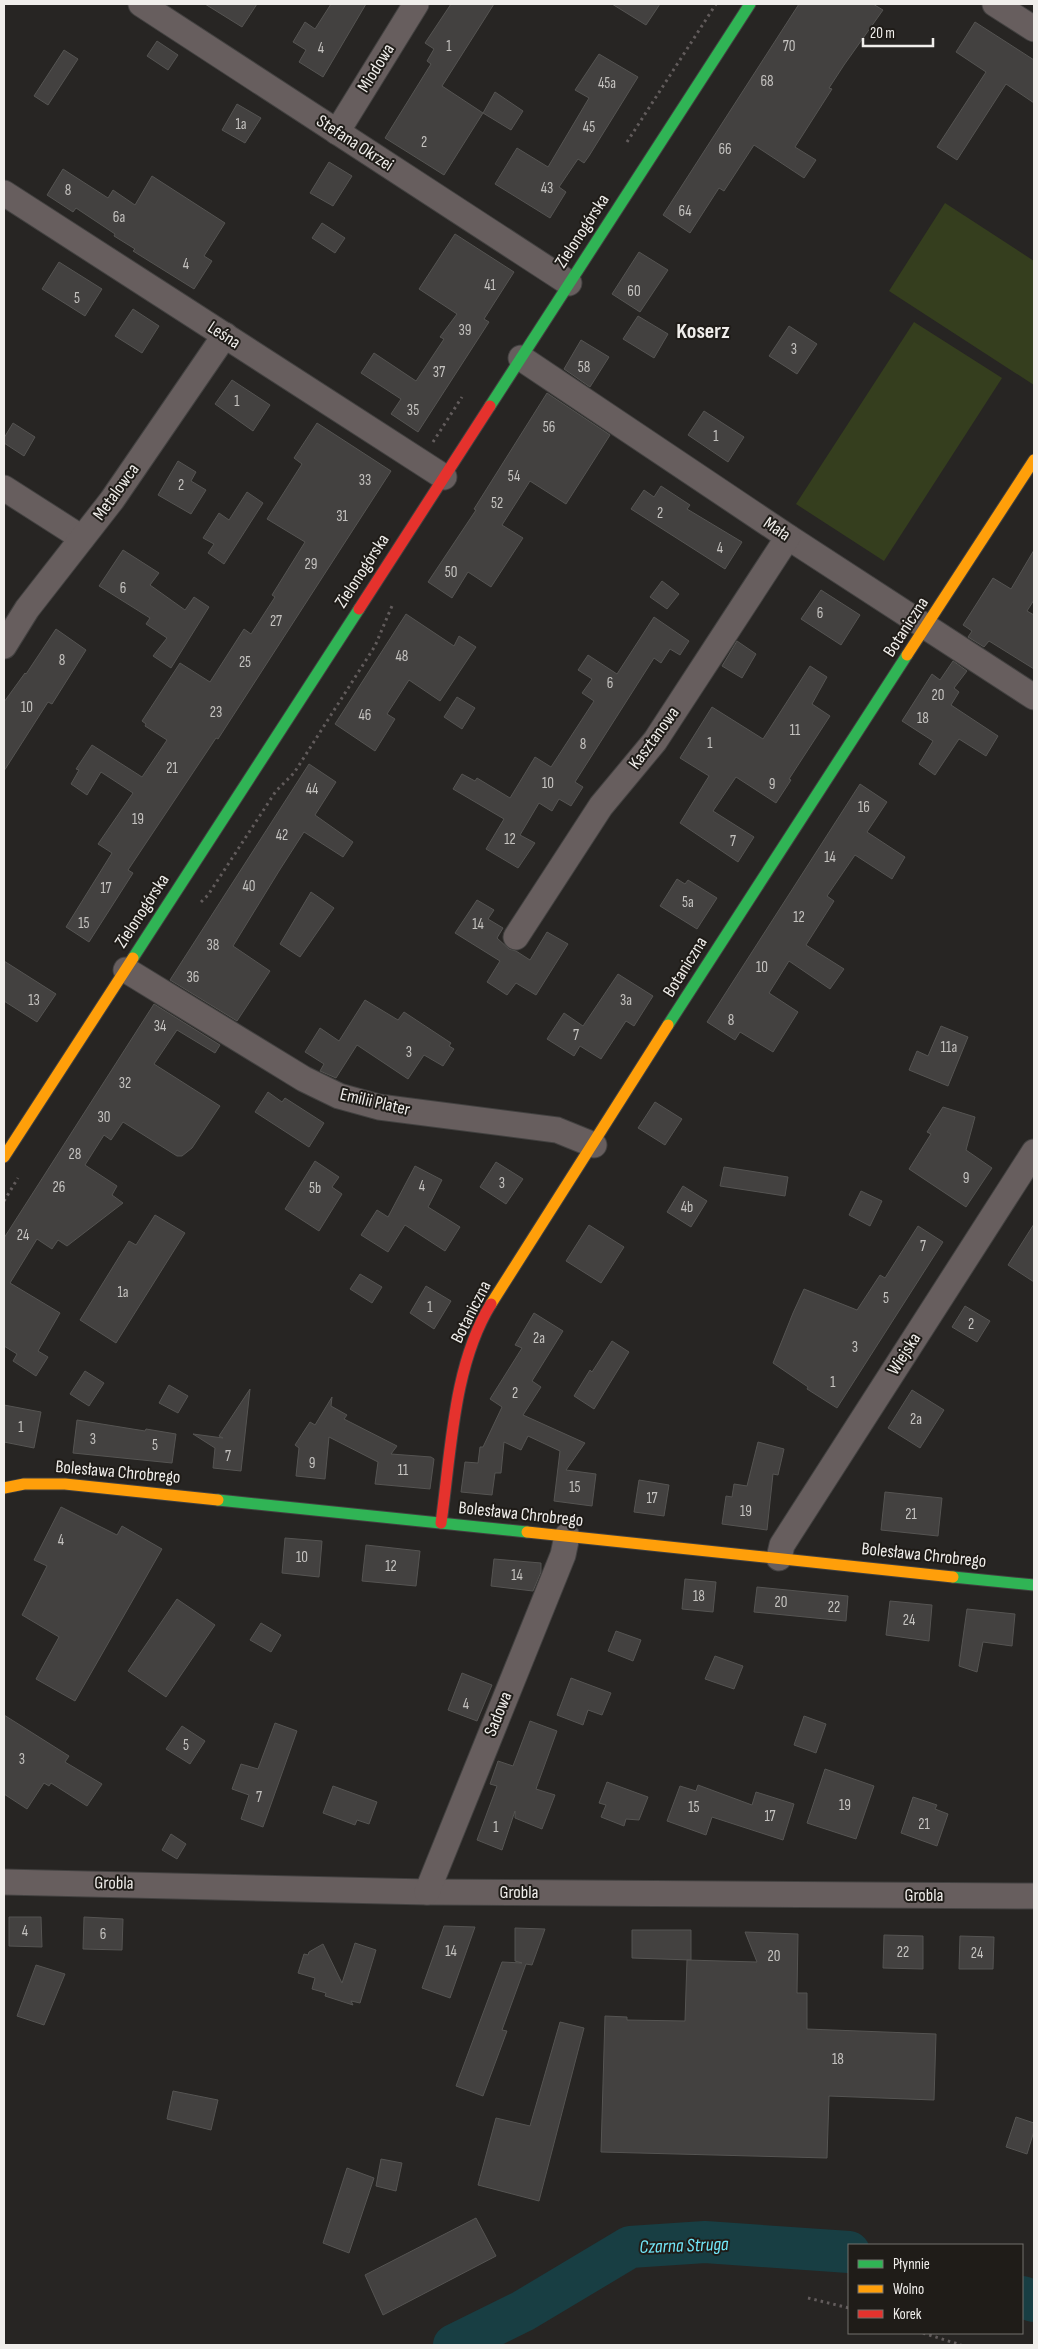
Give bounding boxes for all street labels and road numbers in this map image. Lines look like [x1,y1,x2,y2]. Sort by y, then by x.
street label: Miodowa [353,40,399,96]
street label: Stefana Okrzei [313,110,397,176]
street label: Zielonogórska [550,190,614,272]
street label: Leśna [204,317,244,353]
street label: Metalowca [88,460,144,524]
street label: Mała [760,512,795,546]
street label: Zielonogórska [330,530,394,612]
street label: Botaniczna [879,593,933,661]
street label: Kasztanowa [624,703,684,773]
street label: Zielonogórska [110,870,174,952]
street label: Botaniczna [658,933,712,1001]
street label: Emilii Plater [338,1084,412,1120]
street label: Botaniczna [446,1277,496,1347]
street label: Wiejska [883,1329,925,1379]
street label: Bolesława Chrobrego [55,1456,181,1488]
street label: Bolesława Chrobrego [458,1497,584,1531]
street label: Bolesława Chrobrego [861,1538,987,1572]
street label: Sadowa [480,1689,516,1739]
street label: Grobla [94,1872,134,1894]
street label: Grobla [499,1882,539,1903]
street label: Grobla [904,1885,944,1906]

